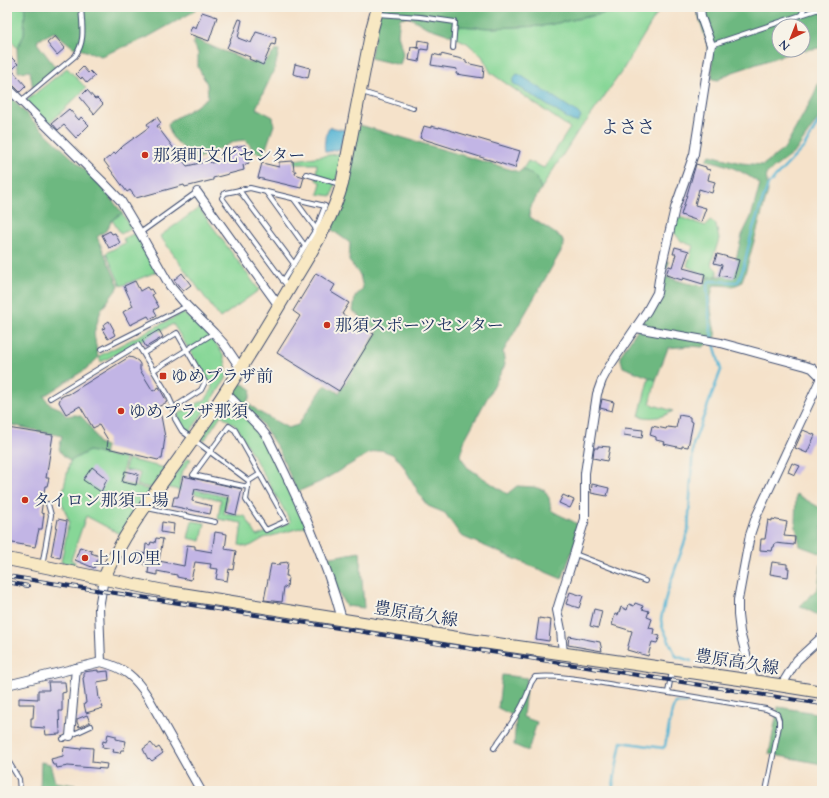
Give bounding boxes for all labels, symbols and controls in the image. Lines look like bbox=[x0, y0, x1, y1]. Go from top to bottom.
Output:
north arrow bbox=[771, 18, 811, 58]
text: N bbox=[776, 36, 793, 54]
district label: よささ bbox=[601, 115, 655, 140]
place label: 那須町文化センター bbox=[153, 144, 305, 167]
marker: 那須町文化センター bbox=[140, 150, 150, 160]
place label: 那須スポーツセンター bbox=[335, 314, 504, 337]
marker: 那須スポーツセンター bbox=[322, 320, 332, 330]
place label: ゆめプラザ前 bbox=[171, 365, 273, 388]
marker: ゆめプラザ前 bbox=[158, 371, 168, 381]
place label: ゆめプラザ那須 bbox=[129, 400, 248, 423]
marker: ゆめプラザ那須 bbox=[116, 406, 126, 416]
place label: タイロン那須工場 bbox=[33, 489, 169, 512]
marker: タイロン那須工場 bbox=[20, 495, 30, 505]
place label: 上川の里 bbox=[93, 547, 161, 570]
marker: 上川の里 bbox=[80, 553, 90, 563]
street label: 豊原高久線 bbox=[372, 596, 460, 632]
street label: 豊原高久線 bbox=[693, 644, 781, 680]

